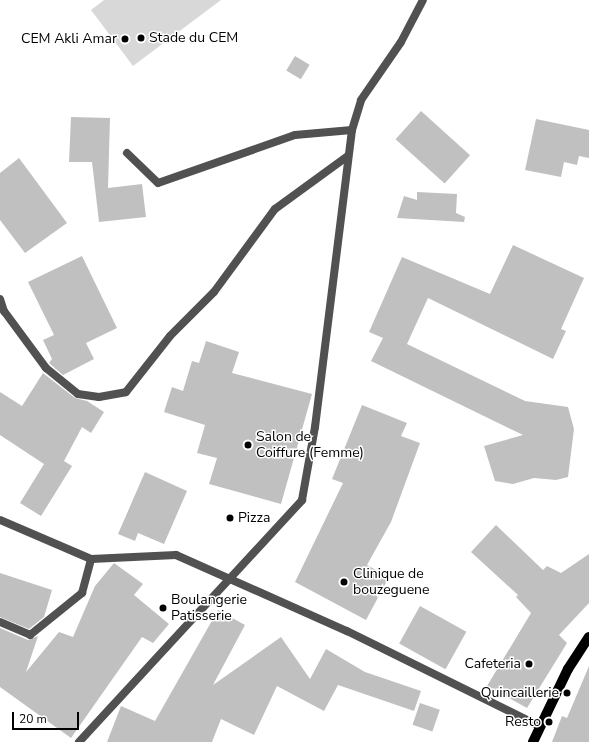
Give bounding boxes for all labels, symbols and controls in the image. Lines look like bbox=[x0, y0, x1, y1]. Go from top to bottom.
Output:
place label: Stade du CEM bbox=[149, 30, 238, 46]
place label: CEM Akli Amar bbox=[21, 31, 117, 47]
marker: Stade du CEM bbox=[136, 33, 146, 43]
marker: CEM Akli Amar bbox=[120, 34, 130, 44]
place label: Salon de Coiffure (Femme) bbox=[256, 429, 364, 462]
marker: Salon de Coiffure (Femme) bbox=[243, 440, 253, 450]
place label: Pizza bbox=[238, 510, 270, 526]
marker: Pizza bbox=[225, 513, 235, 523]
place label: Clinique de bouzeguene bbox=[353, 566, 429, 598]
marker: Clinique de bouzeguene bbox=[338, 576, 350, 588]
place label: Boulangerie Patisserie bbox=[171, 592, 247, 624]
marker: Boulangerie Patisserie bbox=[158, 603, 168, 613]
place label: Cafeteria bbox=[465, 656, 521, 672]
marker: Cafeteria bbox=[524, 659, 534, 669]
place label: Quincaillerie bbox=[481, 685, 559, 701]
marker: Quincaillerie bbox=[562, 688, 572, 698]
scale bar bbox=[14, 704, 81, 730]
text: 20 m bbox=[19, 711, 47, 727]
place label: Resto bbox=[505, 714, 541, 730]
marker: Resto bbox=[544, 717, 554, 727]

